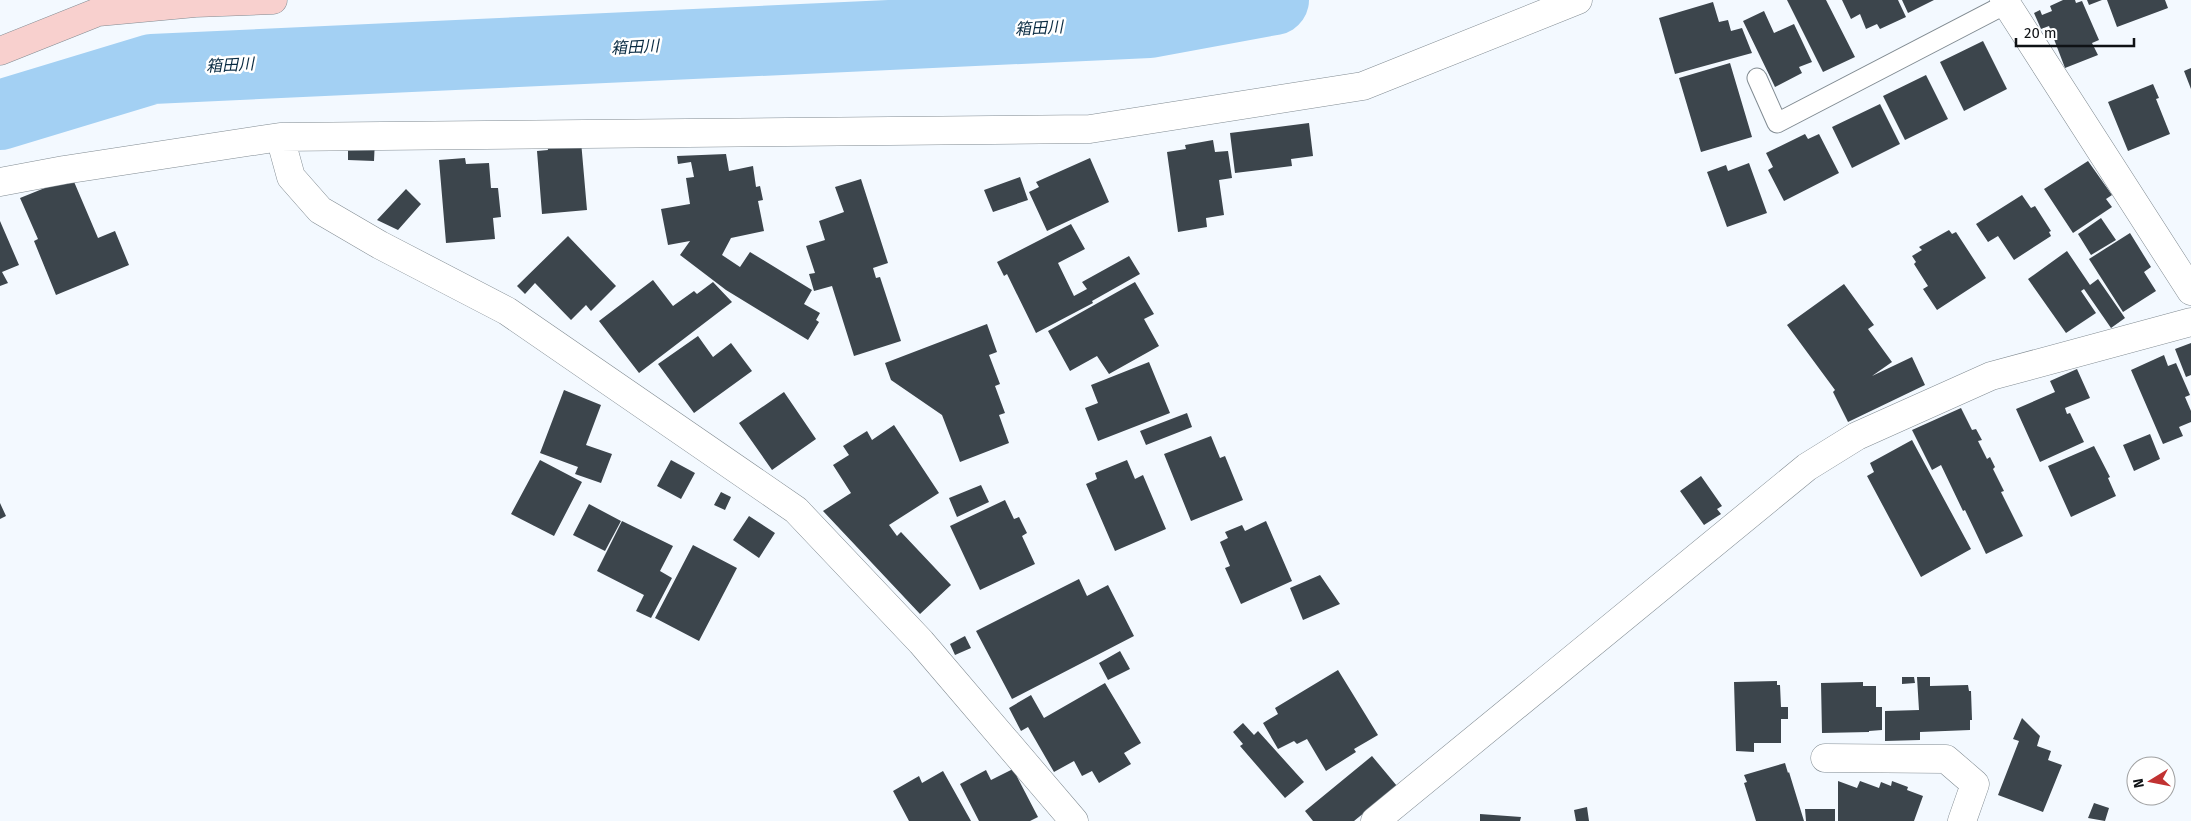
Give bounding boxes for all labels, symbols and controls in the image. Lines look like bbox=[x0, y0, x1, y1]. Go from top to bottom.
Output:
scale bar bbox=[2016, 15, 2134, 47]
water label: 箱田川 bbox=[1015, 17, 1065, 39]
text: 20 m bbox=[2024, 24, 2057, 42]
water label: 箱田川 bbox=[611, 36, 661, 58]
water label: 箱田川 bbox=[206, 54, 256, 76]
north arrow bbox=[2126, 756, 2176, 806]
text: N bbox=[2130, 777, 2148, 789]

